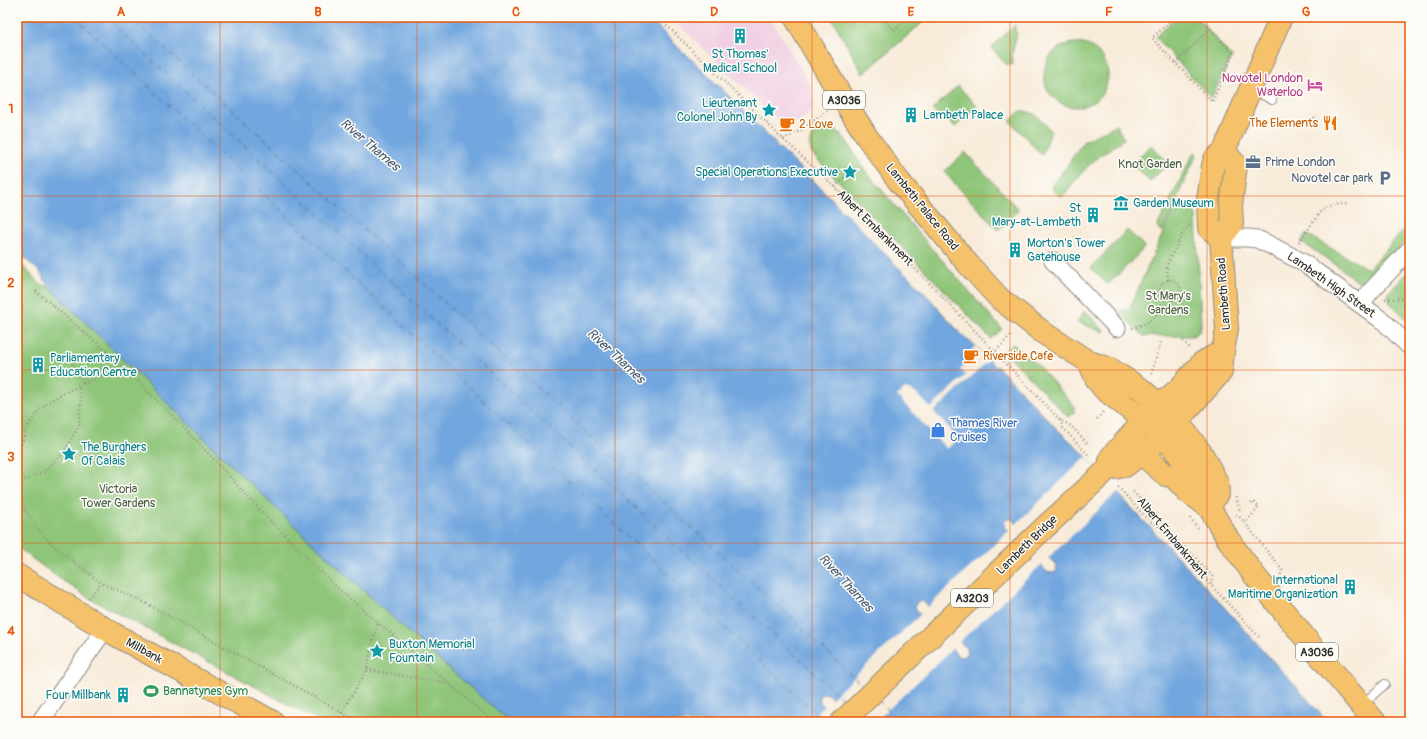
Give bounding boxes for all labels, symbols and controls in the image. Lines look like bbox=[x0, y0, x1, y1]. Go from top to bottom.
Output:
text: A bbox=[117, 4, 126, 20]
text: B bbox=[314, 4, 322, 20]
text: C bbox=[512, 4, 520, 20]
text: D bbox=[710, 4, 718, 20]
text: E bbox=[908, 4, 915, 20]
text: F bbox=[1105, 4, 1113, 20]
text: G bbox=[1302, 4, 1311, 20]
building icon: St Thomas' Medical School bbox=[731, 27, 749, 45]
place label: St Thomas' Medical School bbox=[703, 47, 777, 76]
place label: Novotel London Waterloo bbox=[1222, 71, 1304, 100]
hotel icon: Novotel London Waterloo bbox=[1306, 76, 1324, 94]
road number: A3036 bbox=[823, 91, 865, 109]
place label: Lieutenant Colonel John By bbox=[677, 96, 757, 125]
text: 1 bbox=[8, 101, 14, 117]
place icon: Lieutenant Colonel John By bbox=[760, 101, 778, 119]
building icon: Lambeth Palace bbox=[902, 106, 920, 124]
place label: Lambeth Palace bbox=[923, 108, 1003, 123]
restaurant icon: The Elements bbox=[1321, 114, 1339, 132]
water label: River Thames bbox=[337, 115, 405, 176]
cafe icon: 2 Love bbox=[778, 115, 796, 133]
place label: The Elements bbox=[1249, 116, 1319, 131]
place label: 2 Love bbox=[799, 117, 833, 132]
office icon: Prime London bbox=[1244, 153, 1262, 171]
place label: Prime London bbox=[1265, 155, 1336, 170]
park label: Knot Garden bbox=[1118, 157, 1182, 172]
street label: Lambeth Palace Road bbox=[882, 161, 962, 254]
place icon: Special Operations Executive bbox=[841, 163, 859, 181]
place label: Special Operations Executive bbox=[695, 165, 838, 180]
parking icon: Novotel car park bbox=[1376, 169, 1394, 187]
place label: Novotel car park bbox=[1291, 171, 1373, 186]
street label: Albert Embankment bbox=[834, 187, 916, 269]
museum icon: Garden Museum bbox=[1112, 194, 1130, 212]
place label: Garden Museum bbox=[1133, 196, 1214, 211]
place label: St Mary-at-Lambeth bbox=[992, 201, 1081, 230]
building icon: St Mary-at-Lambeth bbox=[1084, 206, 1102, 224]
place label: Morton's Tower Gatehouse bbox=[1027, 236, 1106, 265]
building icon: Morton's Tower Gatehouse bbox=[1006, 241, 1024, 259]
street label: Lambeth High Street bbox=[1284, 249, 1378, 321]
street label: Lambeth Road bbox=[1214, 257, 1234, 331]
text: 2 bbox=[7, 275, 15, 291]
park label: St Mary's Gardens bbox=[1145, 289, 1191, 318]
water label: River Thames bbox=[584, 325, 650, 388]
cafe icon: Riverside Cafe bbox=[962, 347, 980, 365]
place label: Riverside Cafe bbox=[983, 349, 1053, 364]
place label: Parliamentary Education Centre bbox=[50, 351, 137, 380]
building icon: Parliamentary Education Centre bbox=[29, 356, 47, 374]
place label: Thames River Cruises bbox=[950, 416, 1018, 445]
shop icon: Thames River Cruises bbox=[929, 421, 947, 439]
place label: The Burghers Of Calais bbox=[81, 440, 147, 469]
place icon: The Burghers Of Calais bbox=[60, 445, 78, 463]
text: 3 bbox=[7, 449, 15, 465]
park label: Victoria Tower Gardens bbox=[81, 482, 156, 511]
street label: Albert Embankment bbox=[1134, 494, 1211, 582]
street label: Lambeth Bridge bbox=[993, 512, 1061, 578]
water label: River Thames bbox=[815, 551, 878, 617]
place label: International Maritime Organization bbox=[1228, 573, 1338, 602]
building icon: International Maritime Organization bbox=[1341, 578, 1359, 596]
road number: A3203 bbox=[951, 589, 993, 607]
text: 4 bbox=[7, 623, 15, 639]
street label: Millbank bbox=[123, 635, 165, 667]
place label: Buxton Memorial Fountain bbox=[389, 637, 475, 666]
place icon: Buxton Memorial Fountain bbox=[368, 642, 386, 660]
road number: A3036 bbox=[1296, 643, 1338, 661]
sports icon: Bannatynes Gym bbox=[142, 682, 160, 700]
place label: Bannatynes Gym bbox=[163, 684, 249, 699]
building icon: Four Millbank bbox=[114, 686, 132, 704]
place label: Four Millbank bbox=[46, 688, 111, 703]

